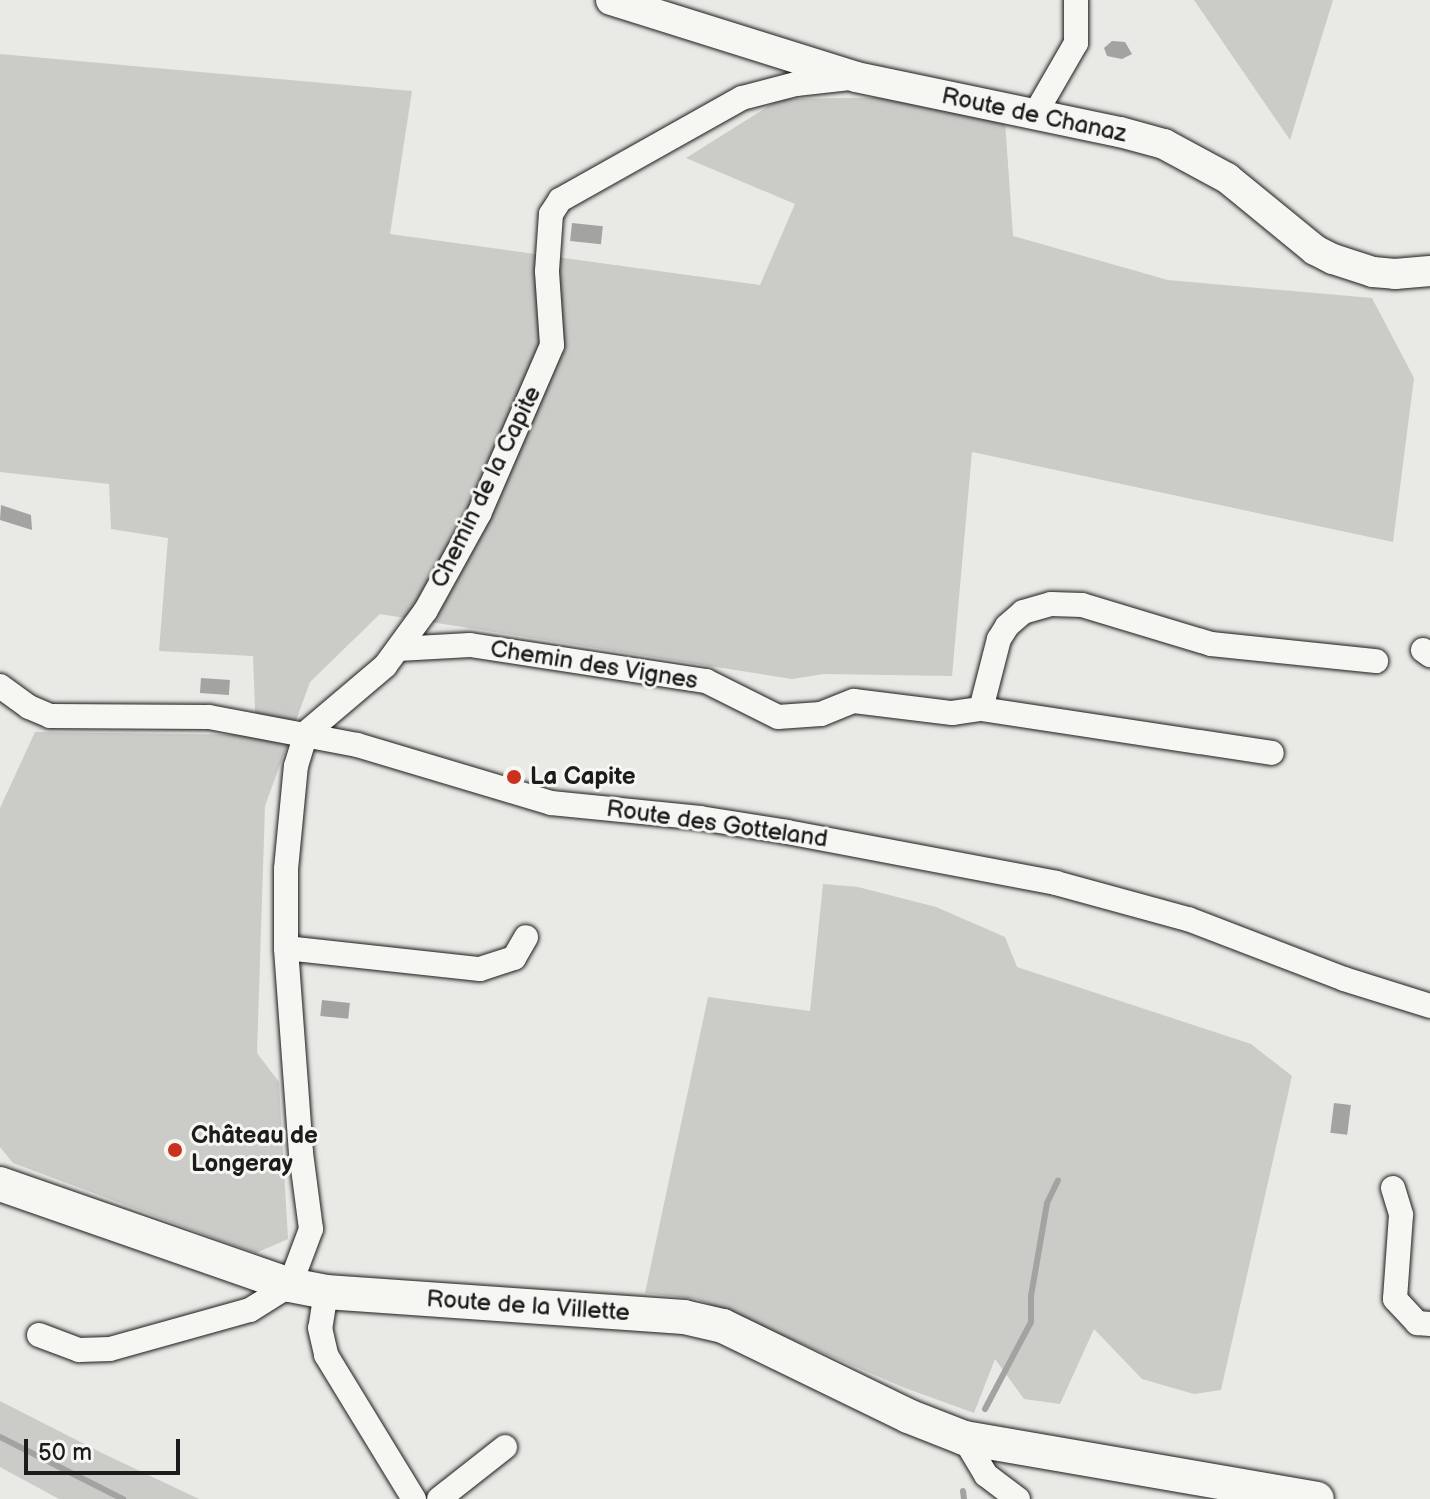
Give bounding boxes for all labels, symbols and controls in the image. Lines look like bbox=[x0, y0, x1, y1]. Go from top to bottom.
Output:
street label: Route de Chanaz bbox=[939, 81, 1129, 149]
street label: Chemin de la Capite bbox=[425, 381, 547, 593]
street label: Chemin des Vignes bbox=[488, 634, 700, 696]
place label: La Capite bbox=[530, 763, 636, 791]
marker: La Capite bbox=[505, 768, 523, 786]
street label: Route des Gotteland bbox=[604, 794, 830, 854]
place label: Château de Longeray bbox=[191, 1122, 318, 1178]
marker: Château de Longeray bbox=[166, 1141, 184, 1159]
street label: Route de la Villette bbox=[425, 1285, 631, 1327]
scale bar bbox=[28, 1423, 184, 1473]
text: 50 m bbox=[38, 1438, 92, 1467]

